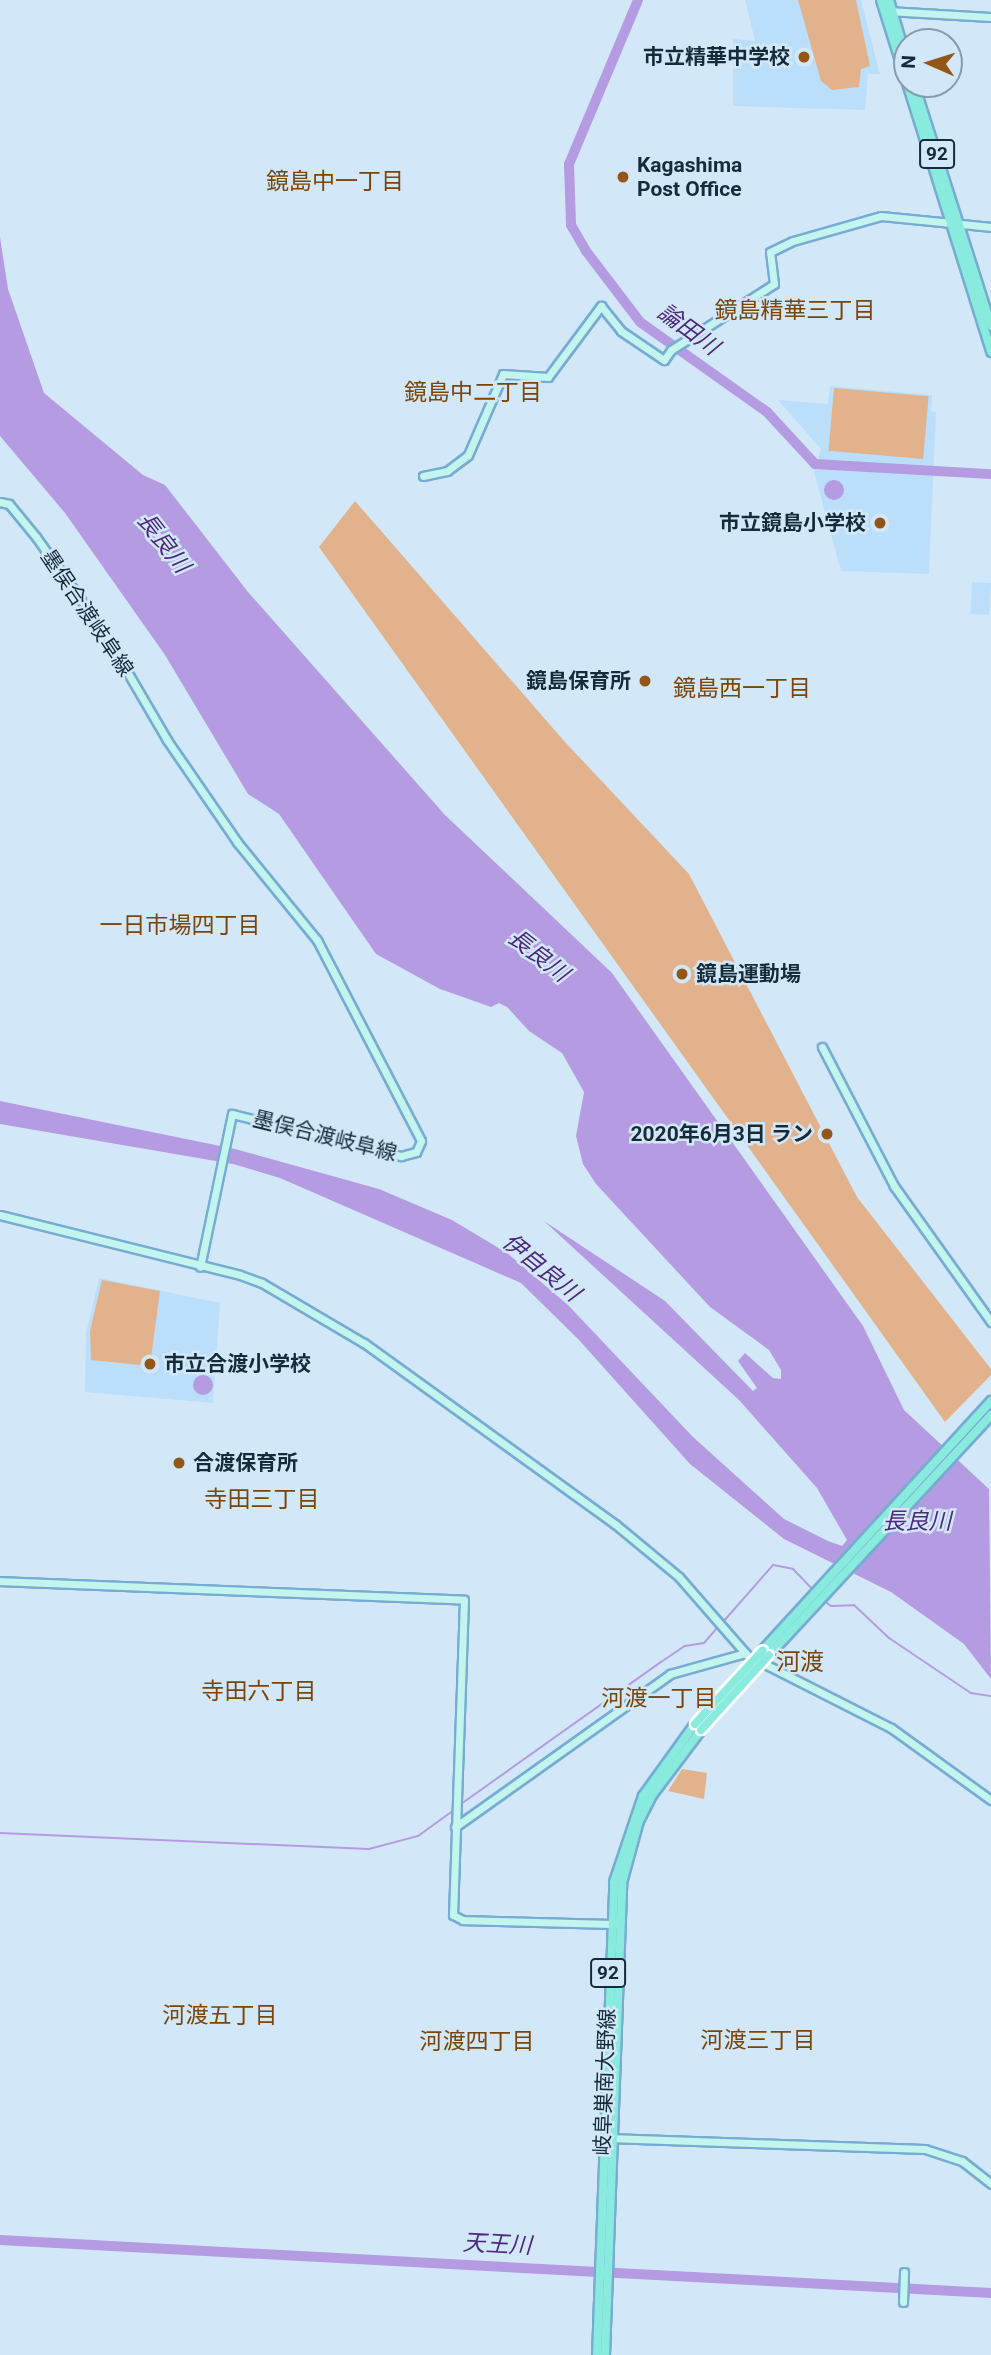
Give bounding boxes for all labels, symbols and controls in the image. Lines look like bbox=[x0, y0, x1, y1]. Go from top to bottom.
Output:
north arrow bbox=[893, 28, 963, 98]
place label: 市立精華中学校 bbox=[643, 44, 790, 70]
marker: 市立精華中学校 bbox=[796, 49, 812, 65]
text: N bbox=[897, 55, 920, 69]
road number: 92 bbox=[918, 138, 956, 170]
place label: Kagashima Post Office bbox=[637, 152, 742, 202]
district label: 鏡島中一丁目 bbox=[266, 168, 404, 196]
marker: Kagashima Post Office bbox=[615, 169, 631, 185]
district label: 鏡島精華三丁目 bbox=[715, 297, 875, 325]
water label: 論田川 bbox=[652, 299, 724, 361]
district label: 鏡島中二丁目 bbox=[404, 379, 542, 407]
water label: 長良川 bbox=[131, 507, 195, 579]
place label: 市立鏡島小学校 bbox=[719, 510, 866, 536]
marker: 市立鏡島小学校 bbox=[872, 515, 888, 531]
street label: 墨俣合渡岐阜線 bbox=[35, 545, 139, 681]
place label: 鏡島保育所 bbox=[526, 668, 631, 694]
marker: 鏡島保育所 bbox=[637, 673, 653, 689]
district label: 鏡島西一丁目 bbox=[673, 675, 811, 703]
district label: 一日市場四丁目 bbox=[100, 912, 260, 940]
water label: 長良川 bbox=[502, 924, 574, 988]
place label: 鏡島運動場 bbox=[696, 961, 801, 987]
marker: 鏡島運動場 bbox=[674, 966, 690, 982]
street label: 墨俣合渡岐阜線 bbox=[251, 1106, 399, 1166]
place label: 2020年6月3日 ラン bbox=[630, 1121, 813, 1147]
marker: 2020年6月3日 ラン bbox=[819, 1126, 835, 1142]
water label: 伊自良川 bbox=[497, 1228, 585, 1308]
place label: 市立合渡小学校 bbox=[164, 1351, 311, 1377]
marker: 市立合渡小学校 bbox=[142, 1356, 158, 1372]
place label: 合渡保育所 bbox=[193, 1450, 298, 1476]
marker: 合渡保育所 bbox=[171, 1455, 187, 1471]
district label: 寺田三丁目 bbox=[205, 1486, 319, 1514]
water label: 長良川 bbox=[883, 1508, 951, 1536]
district label: 河渡 bbox=[776, 1649, 824, 1677]
district label: 寺田六丁目 bbox=[202, 1678, 316, 1706]
district label: 河渡一丁目 bbox=[602, 1685, 716, 1713]
road number: 92 bbox=[589, 1957, 627, 1988]
district label: 河渡五丁目 bbox=[163, 2002, 277, 2030]
street label: 岐阜巣南大野線 bbox=[590, 2008, 620, 2156]
district label: 河渡三丁目 bbox=[701, 2027, 815, 2055]
district label: 河渡四丁目 bbox=[420, 2028, 534, 2056]
water label: 天王川 bbox=[462, 2229, 532, 2261]

